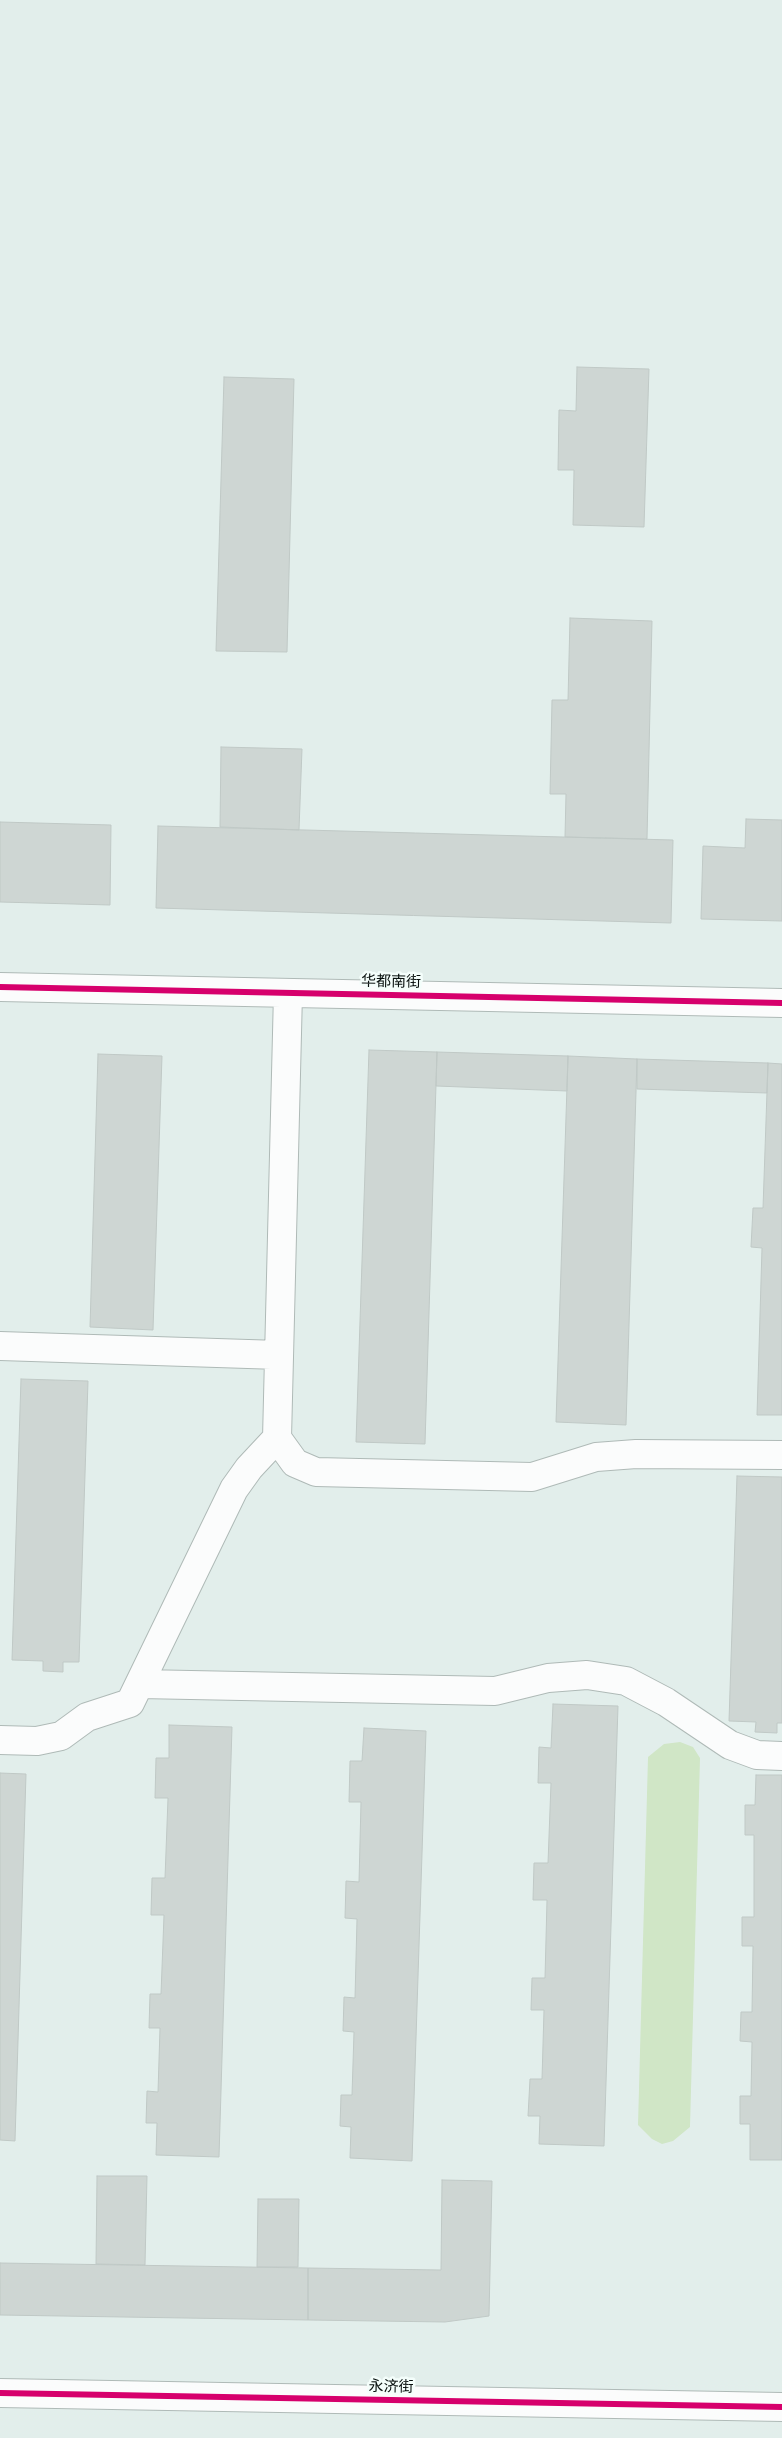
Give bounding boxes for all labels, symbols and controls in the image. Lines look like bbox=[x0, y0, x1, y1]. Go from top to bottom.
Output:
street label: 华都南街 bbox=[361, 972, 421, 992]
street label: 永济街 bbox=[368, 2378, 414, 2396]

